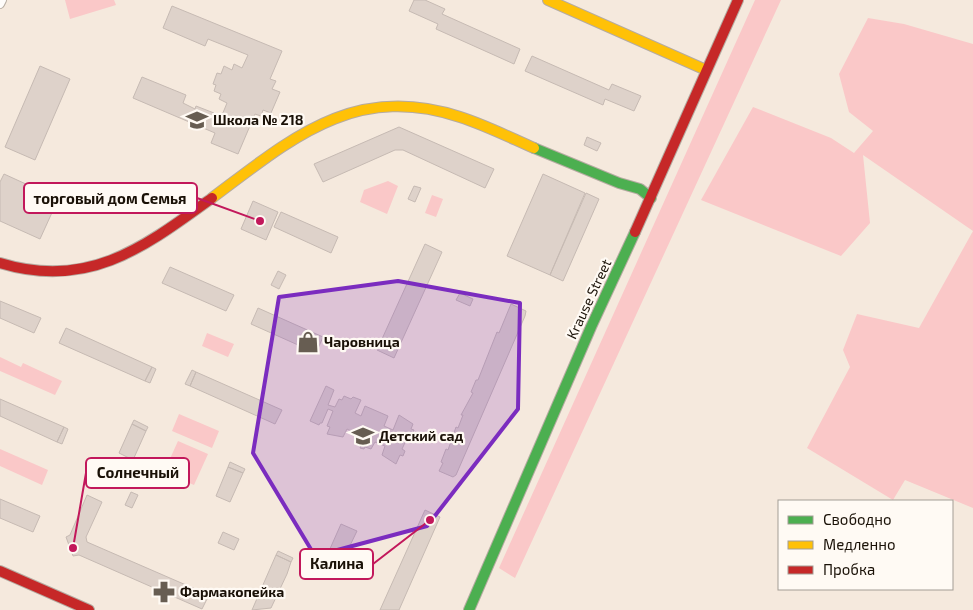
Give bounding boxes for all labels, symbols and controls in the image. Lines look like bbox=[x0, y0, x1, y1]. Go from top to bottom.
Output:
school or university icon: Школа № 218 bbox=[184, 107, 210, 133]
place label: Школа № 218 bbox=[213, 111, 303, 128]
callout: торговый дом Семья bbox=[24, 183, 197, 213]
text: торговый дом Семья bbox=[34, 189, 187, 207]
street label: Krause Street bbox=[563, 256, 614, 341]
shop icon: Чаровница bbox=[295, 329, 321, 355]
place label: Чаровница bbox=[324, 333, 400, 350]
school or university icon: Детский сад bbox=[350, 423, 376, 449]
place label: Детский сад bbox=[379, 427, 464, 444]
callout: Солнечный bbox=[86, 458, 189, 488]
text: Солнечный bbox=[97, 463, 179, 481]
legend bbox=[778, 500, 953, 590]
text: Свободно bbox=[823, 510, 892, 528]
text: Медленно bbox=[823, 535, 896, 553]
callout: Калина bbox=[300, 549, 373, 579]
text: Калина bbox=[310, 554, 364, 572]
text: Пробка bbox=[823, 560, 875, 578]
pharmacy icon: Фармакопейка bbox=[151, 579, 177, 605]
place label: Фармакопейка bbox=[180, 583, 284, 600]

